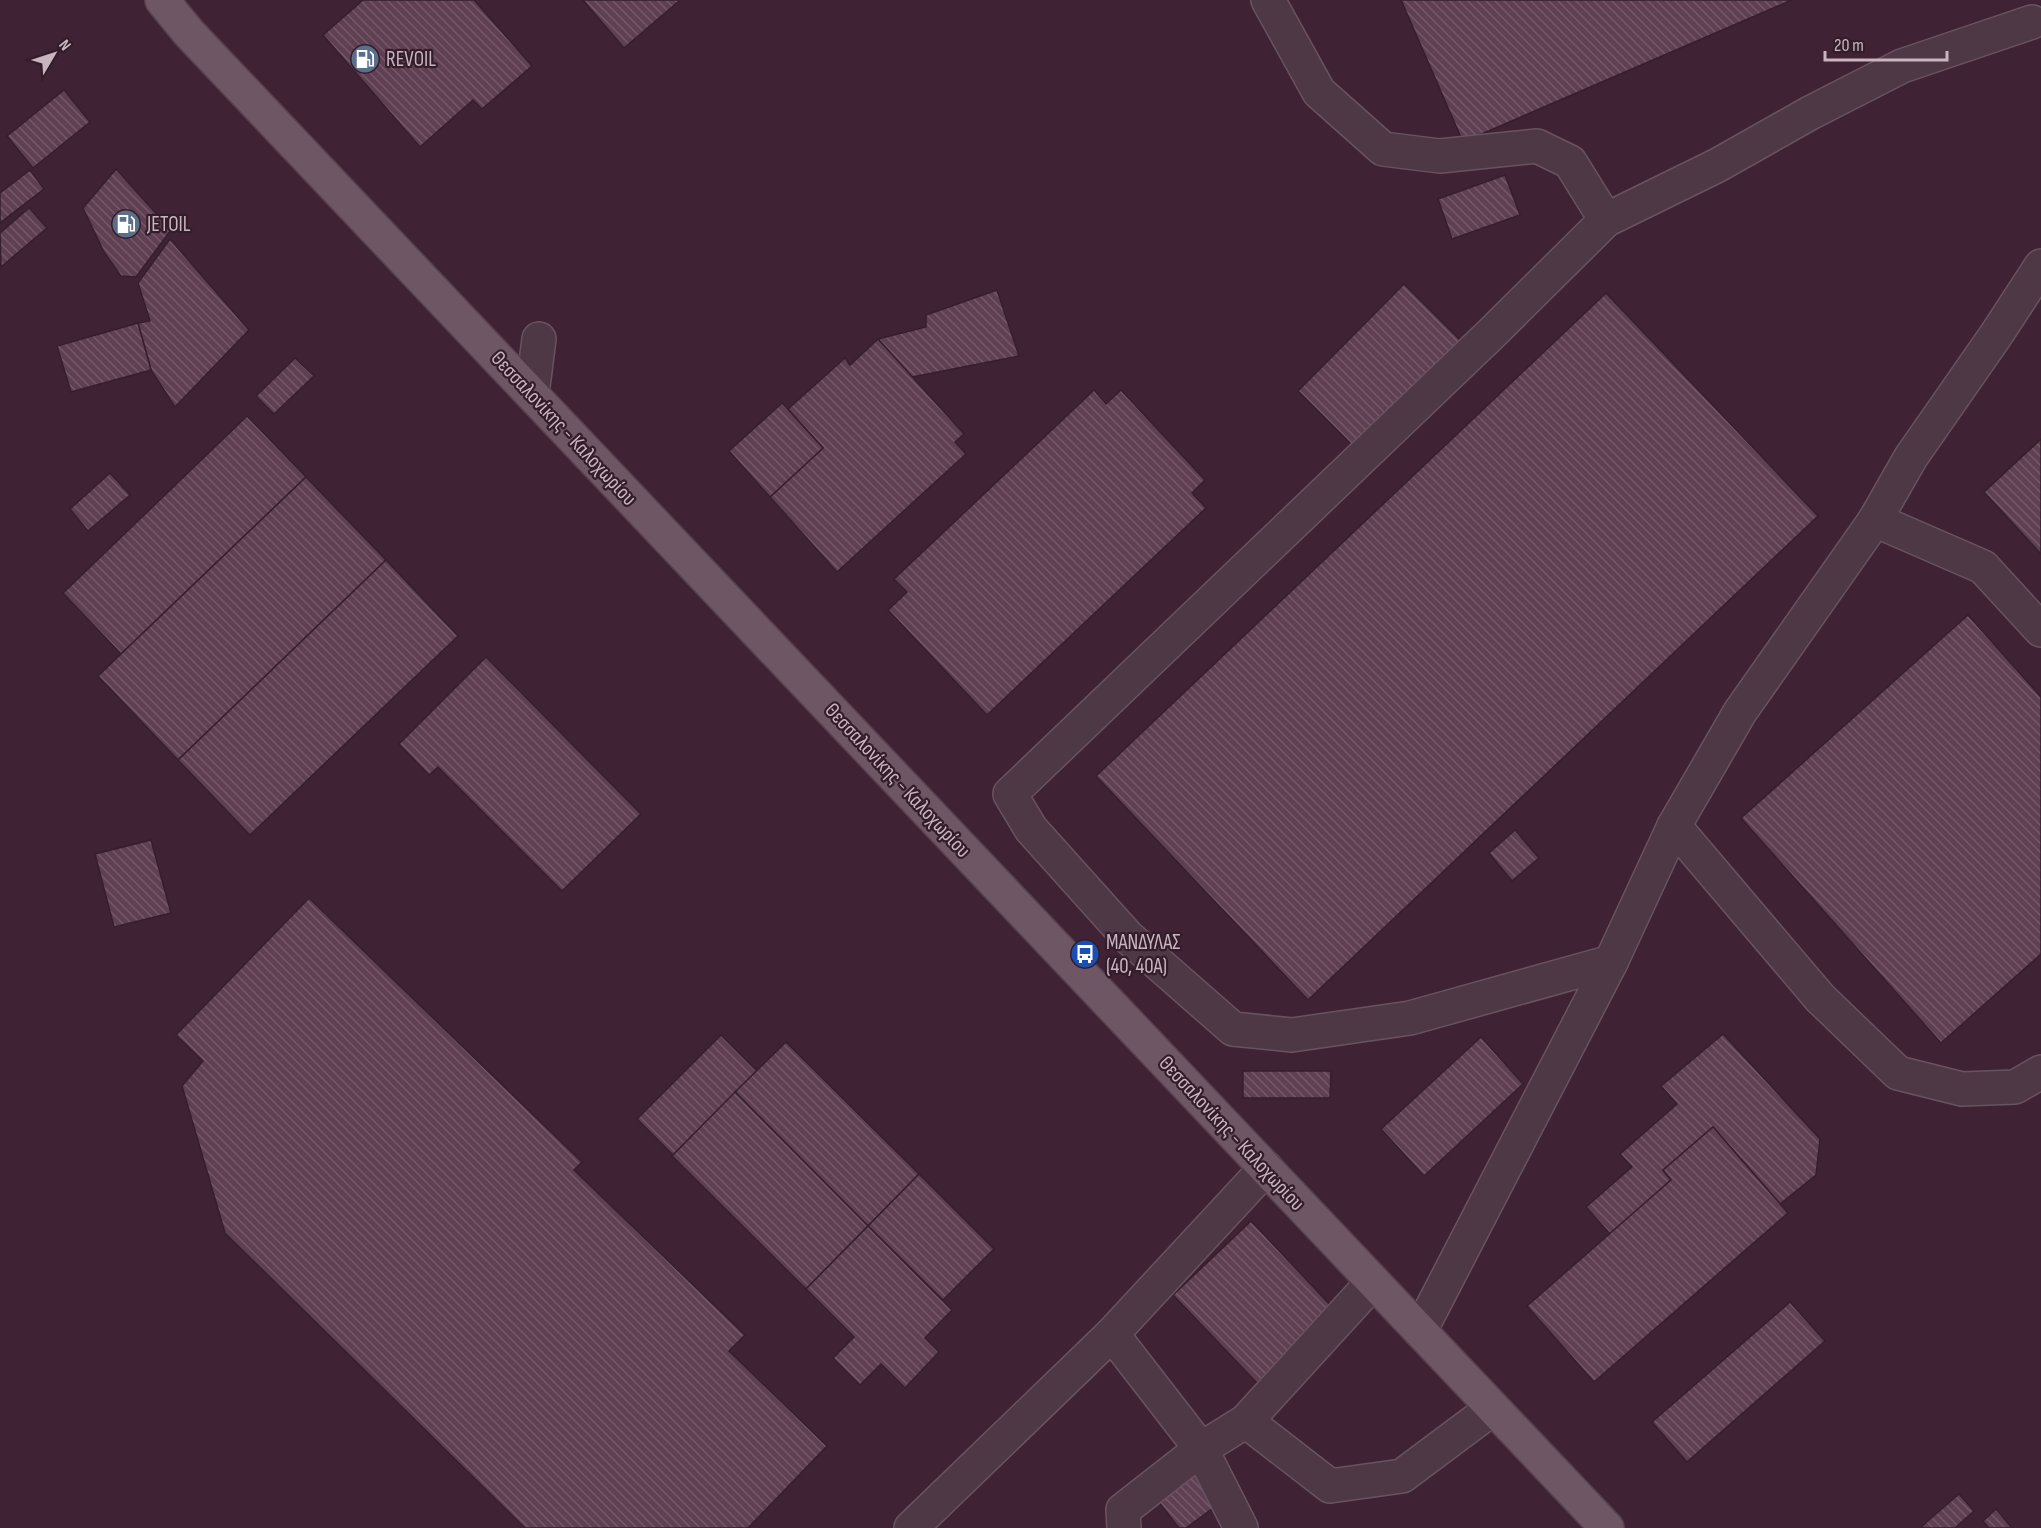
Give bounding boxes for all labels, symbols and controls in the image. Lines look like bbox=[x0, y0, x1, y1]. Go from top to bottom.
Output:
north arrow bbox=[24, 24, 84, 84]
scale bar bbox=[1825, 24, 1946, 62]
text: 20 m bbox=[1834, 35, 1864, 56]
text: N bbox=[54, 36, 75, 55]
fuel station icon: REVOIL bbox=[349, 43, 381, 75]
place label: REVOIL bbox=[386, 47, 436, 72]
fuel station icon: JETOIL bbox=[110, 208, 142, 240]
place label: JETOIL bbox=[146, 212, 191, 237]
street label: Θεσσαλονίκης - Καλοχωρίου bbox=[486, 346, 642, 511]
street label: Θεσσαλονίκης - Καλοχωρίου bbox=[820, 698, 976, 863]
place label: ΜΑΝΔΥΛΑΣ (40, 40Α) bbox=[1106, 930, 1181, 979]
bus stop icon: ΜΑΝΔΥΛΑΣ (40, 40Α) bbox=[1069, 938, 1101, 970]
street label: Θεσσαλονίκης - Καλοχωρίου bbox=[1154, 1051, 1310, 1216]

